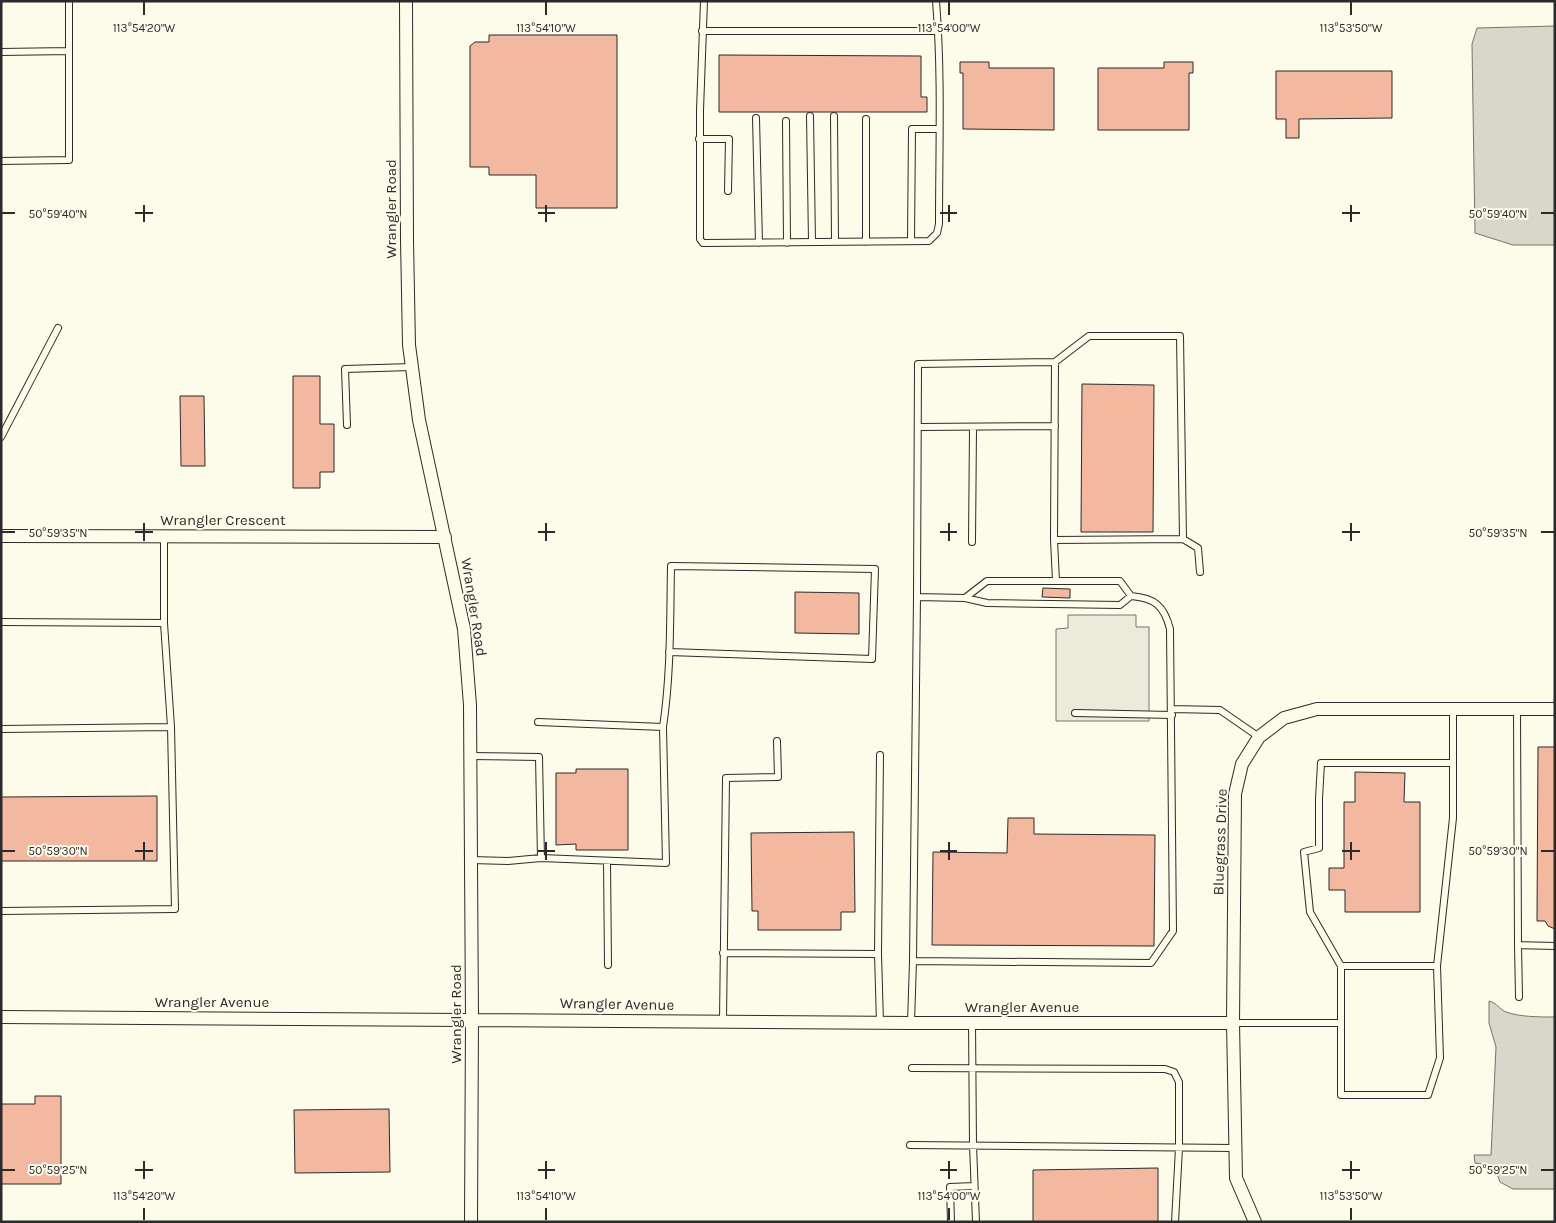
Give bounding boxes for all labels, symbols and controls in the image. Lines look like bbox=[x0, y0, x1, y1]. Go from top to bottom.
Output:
text: 113°54'20"W bbox=[113, 21, 176, 35]
text: 113°54'10"W bbox=[516, 21, 576, 35]
text: 113°54'00"W bbox=[918, 21, 981, 35]
text: 113°53'50"W bbox=[1320, 21, 1383, 35]
street label: Wrangler Road bbox=[382, 159, 400, 259]
text: 50°59'40"N bbox=[28, 207, 88, 221]
text: 50°59'40"N bbox=[1468, 207, 1528, 221]
street label: Wrangler Crescent bbox=[160, 511, 286, 529]
text: 50°59'35"N bbox=[28, 526, 88, 540]
text: 50°59'35"N bbox=[1468, 526, 1528, 540]
street label: Wrangler Road bbox=[457, 556, 491, 658]
street label: Bluegrass Drive bbox=[1209, 788, 1231, 896]
text: 50°59'30"N bbox=[28, 844, 88, 858]
text: 50°59'30"N bbox=[1468, 844, 1528, 858]
street label: Wrangler Road bbox=[447, 964, 465, 1064]
street label: Wrangler Avenue bbox=[155, 993, 269, 1011]
street label: Wrangler Avenue bbox=[560, 994, 674, 1014]
street label: Wrangler Avenue bbox=[965, 998, 1079, 1016]
text: 50°59'25"N bbox=[29, 1163, 87, 1177]
text: 50°59'25"N bbox=[1469, 1163, 1527, 1177]
text: 113°54'20"W bbox=[113, 1189, 176, 1203]
text: 113°54'10"W bbox=[516, 1189, 576, 1203]
text: 113°54'00"W bbox=[918, 1189, 981, 1203]
text: 113°53'50"W bbox=[1320, 1189, 1383, 1203]

